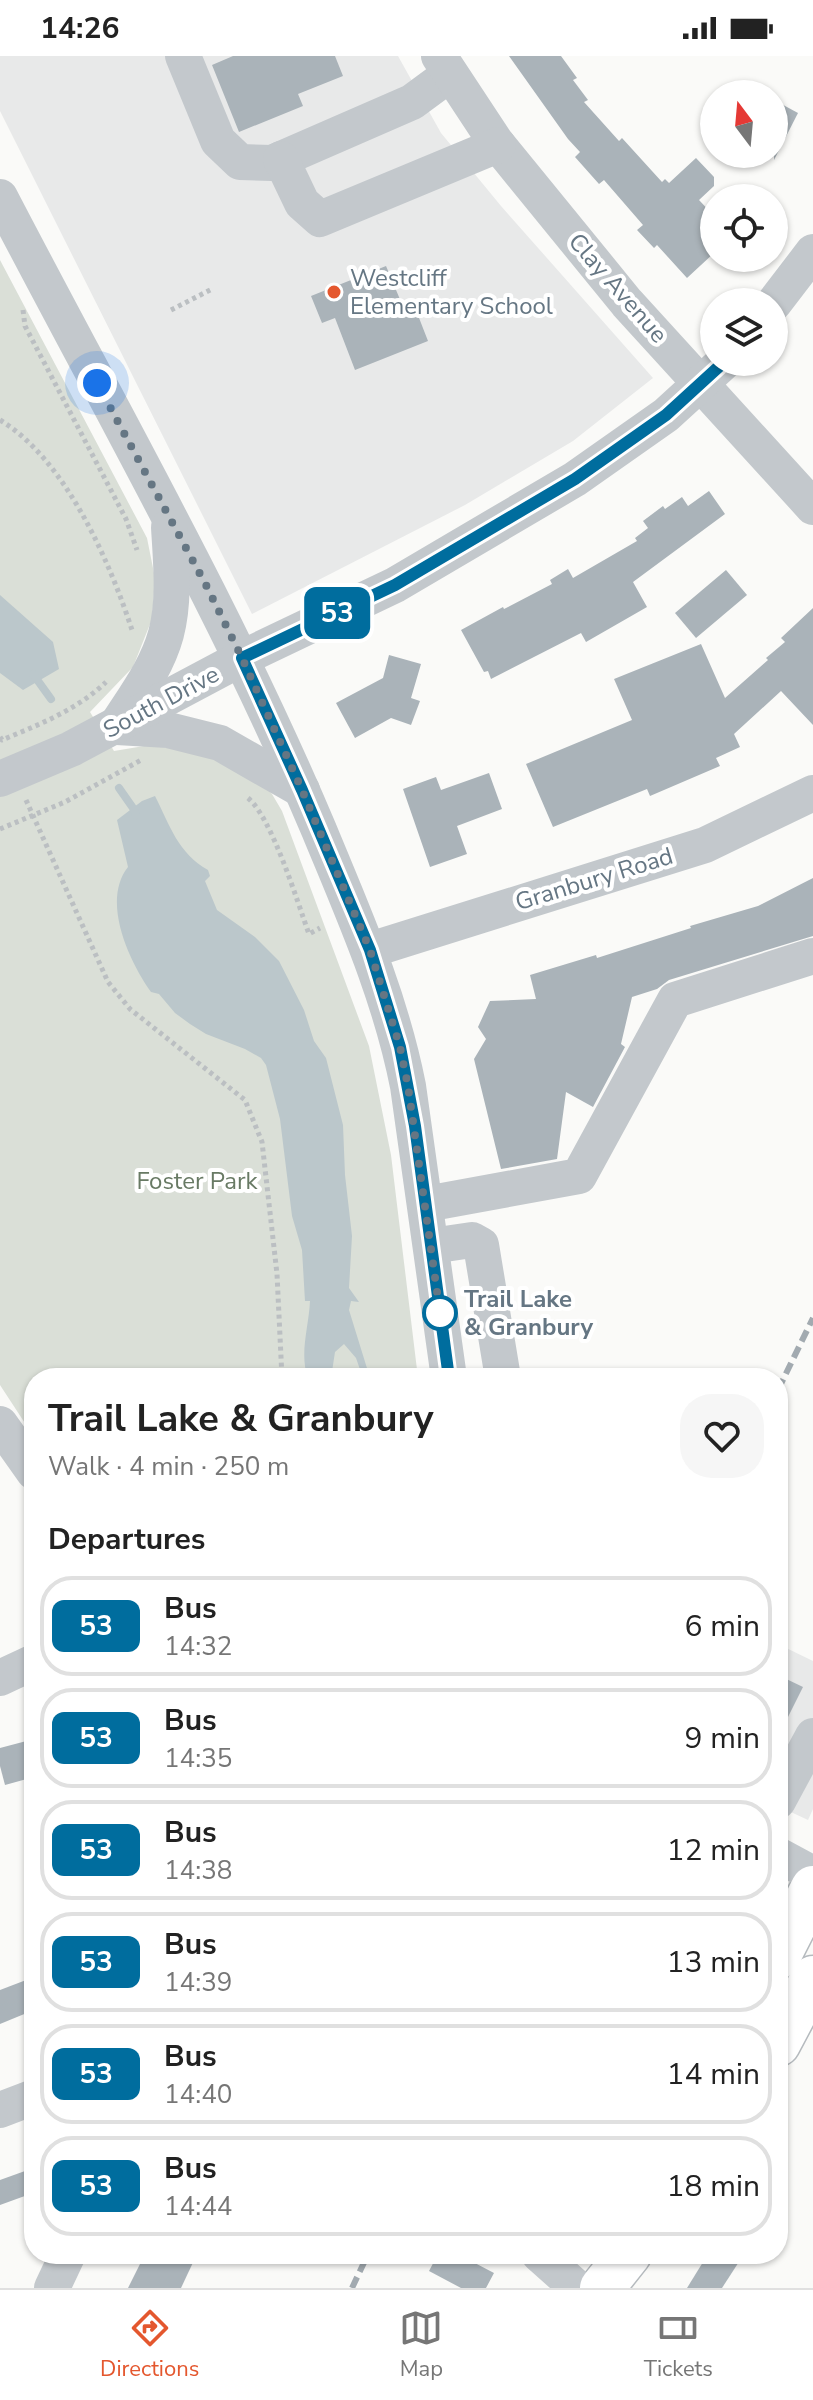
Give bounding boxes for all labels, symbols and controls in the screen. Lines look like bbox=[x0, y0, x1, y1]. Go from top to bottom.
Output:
text: 14:26 bbox=[40, 8, 119, 49]
north arrow bbox=[700, 80, 788, 168]
map controls bbox=[700, 80, 788, 376]
button: locate bbox=[700, 184, 788, 272]
street label: Clay Avenue bbox=[561, 226, 675, 350]
place label: Westcliff Elementary School bbox=[350, 262, 553, 322]
marker: Westcliff Elementary School bbox=[325, 283, 343, 301]
button: layers bbox=[700, 288, 788, 376]
your location bbox=[77, 363, 117, 403]
line badge: 53 bbox=[301, 587, 373, 639]
text: 53 bbox=[320, 594, 354, 632]
street label: South Drive bbox=[98, 658, 224, 746]
street label: Granbury Road bbox=[511, 840, 677, 918]
park label: Foster Park bbox=[136, 1165, 259, 1197]
place label: Trail Lake & Granbury bbox=[464, 1283, 593, 1343]
marker: Trail Lake & Granbury bbox=[423, 1296, 457, 1330]
text: Trail Lake & Granbury bbox=[48, 1393, 434, 1444]
button: heart bbox=[680, 1394, 764, 1478]
text: Walk · 4 min · 250 m bbox=[48, 1449, 289, 1484]
text: Departures bbox=[48, 1519, 205, 1560]
text: Bus bbox=[164, 1588, 217, 1629]
text: 6 min bbox=[685, 1606, 760, 1647]
text: 53 bbox=[79, 1607, 113, 1645]
text: 14:32 bbox=[164, 1629, 232, 1664]
text: Bus bbox=[164, 1700, 217, 1741]
text: 9 min bbox=[685, 1718, 760, 1759]
text: 53 bbox=[79, 1719, 113, 1757]
text: 14:35 bbox=[164, 1741, 232, 1776]
text: Bus bbox=[164, 1812, 217, 1853]
text: 12 min bbox=[667, 1830, 760, 1871]
text: 53 bbox=[79, 1831, 113, 1869]
text: 14:38 bbox=[164, 1853, 232, 1888]
text: Bus bbox=[164, 1924, 217, 1965]
text: 13 min bbox=[667, 1942, 760, 1983]
text: 53 bbox=[79, 1943, 113, 1981]
text: 14:39 bbox=[164, 1965, 232, 2000]
text: Bus bbox=[164, 2036, 217, 2077]
text: 14 min bbox=[667, 2054, 760, 2095]
text: 53 bbox=[79, 2055, 113, 2093]
text: 14:40 bbox=[164, 2077, 232, 2112]
text: Bus bbox=[164, 2148, 217, 2189]
text: 18 min bbox=[667, 2166, 760, 2207]
text: 53 bbox=[79, 2167, 113, 2205]
text: 14:44 bbox=[164, 2189, 232, 2224]
tab: Directions bbox=[100, 2306, 199, 2384]
tab: Map bbox=[399, 2306, 443, 2384]
tab: Tickets bbox=[644, 2306, 713, 2384]

